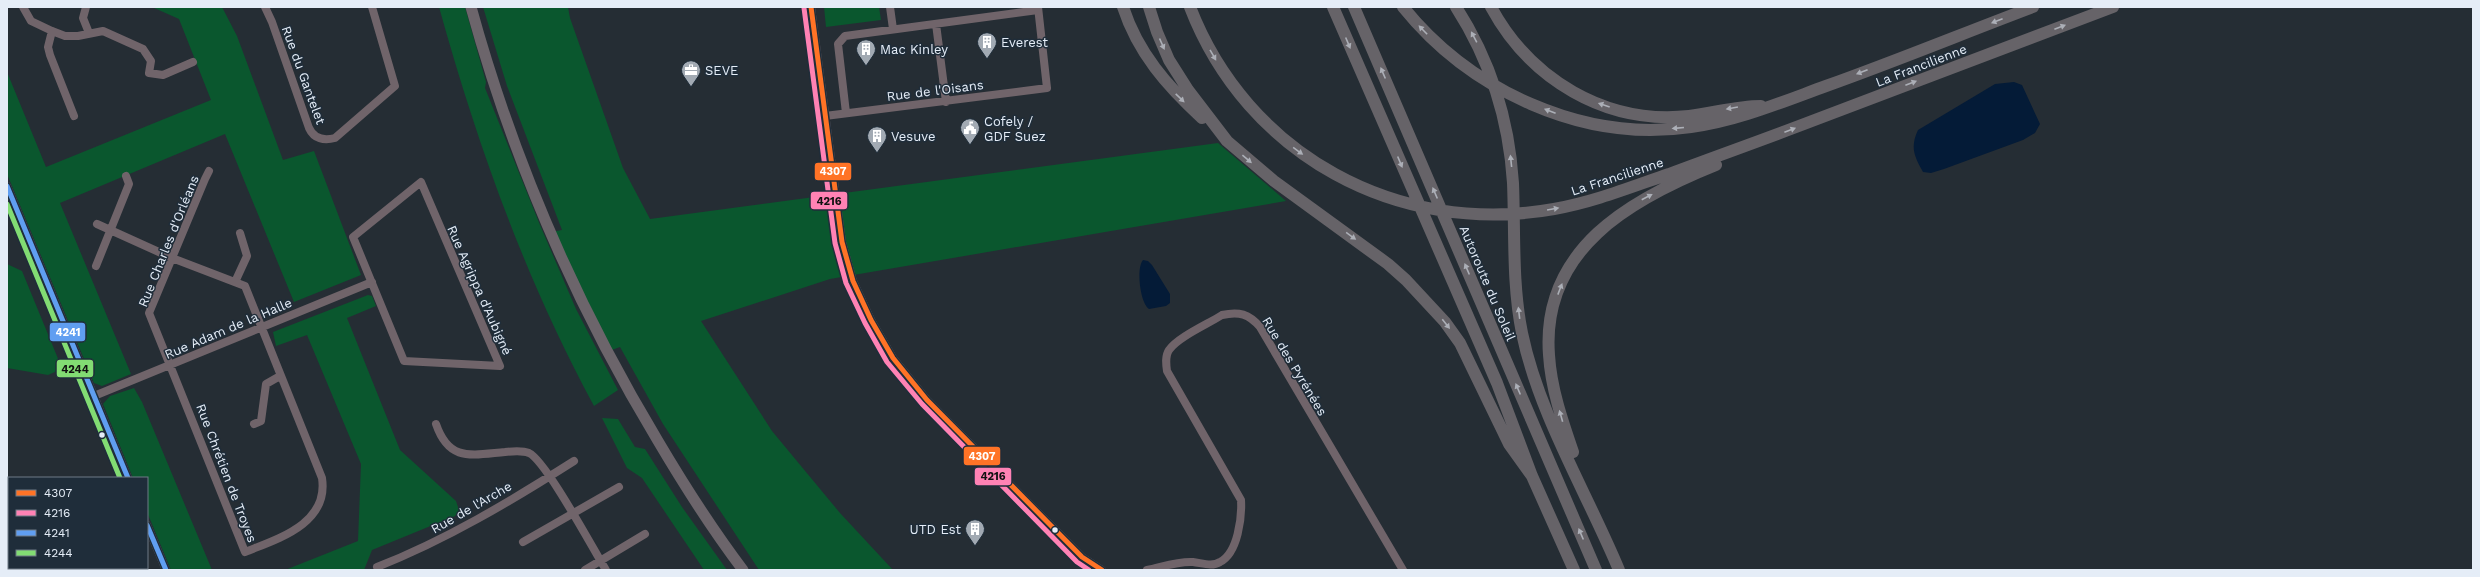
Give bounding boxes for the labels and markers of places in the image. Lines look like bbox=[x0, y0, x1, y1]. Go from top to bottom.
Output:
building icon: Everest bbox=[976, 31, 998, 59]
place label: Everest bbox=[1001, 35, 1049, 50]
building icon: Mac Kinley bbox=[855, 38, 877, 66]
place label: Mac Kinley bbox=[880, 42, 948, 57]
office icon: SEVE bbox=[680, 59, 702, 87]
place label: SEVE bbox=[705, 63, 738, 78]
place label: Cofely / GDF Suez bbox=[984, 114, 1046, 144]
public building icon: Cofely / GDF Suez bbox=[959, 117, 981, 145]
building icon: Vesuve bbox=[866, 125, 888, 153]
place label: Vesuve bbox=[891, 129, 935, 144]
unlabelled marker bbox=[97, 430, 107, 440]
building icon: UTD Est bbox=[964, 518, 986, 546]
place label: UTD Est bbox=[910, 522, 962, 537]
unlabelled marker bbox=[1050, 525, 1060, 535]

